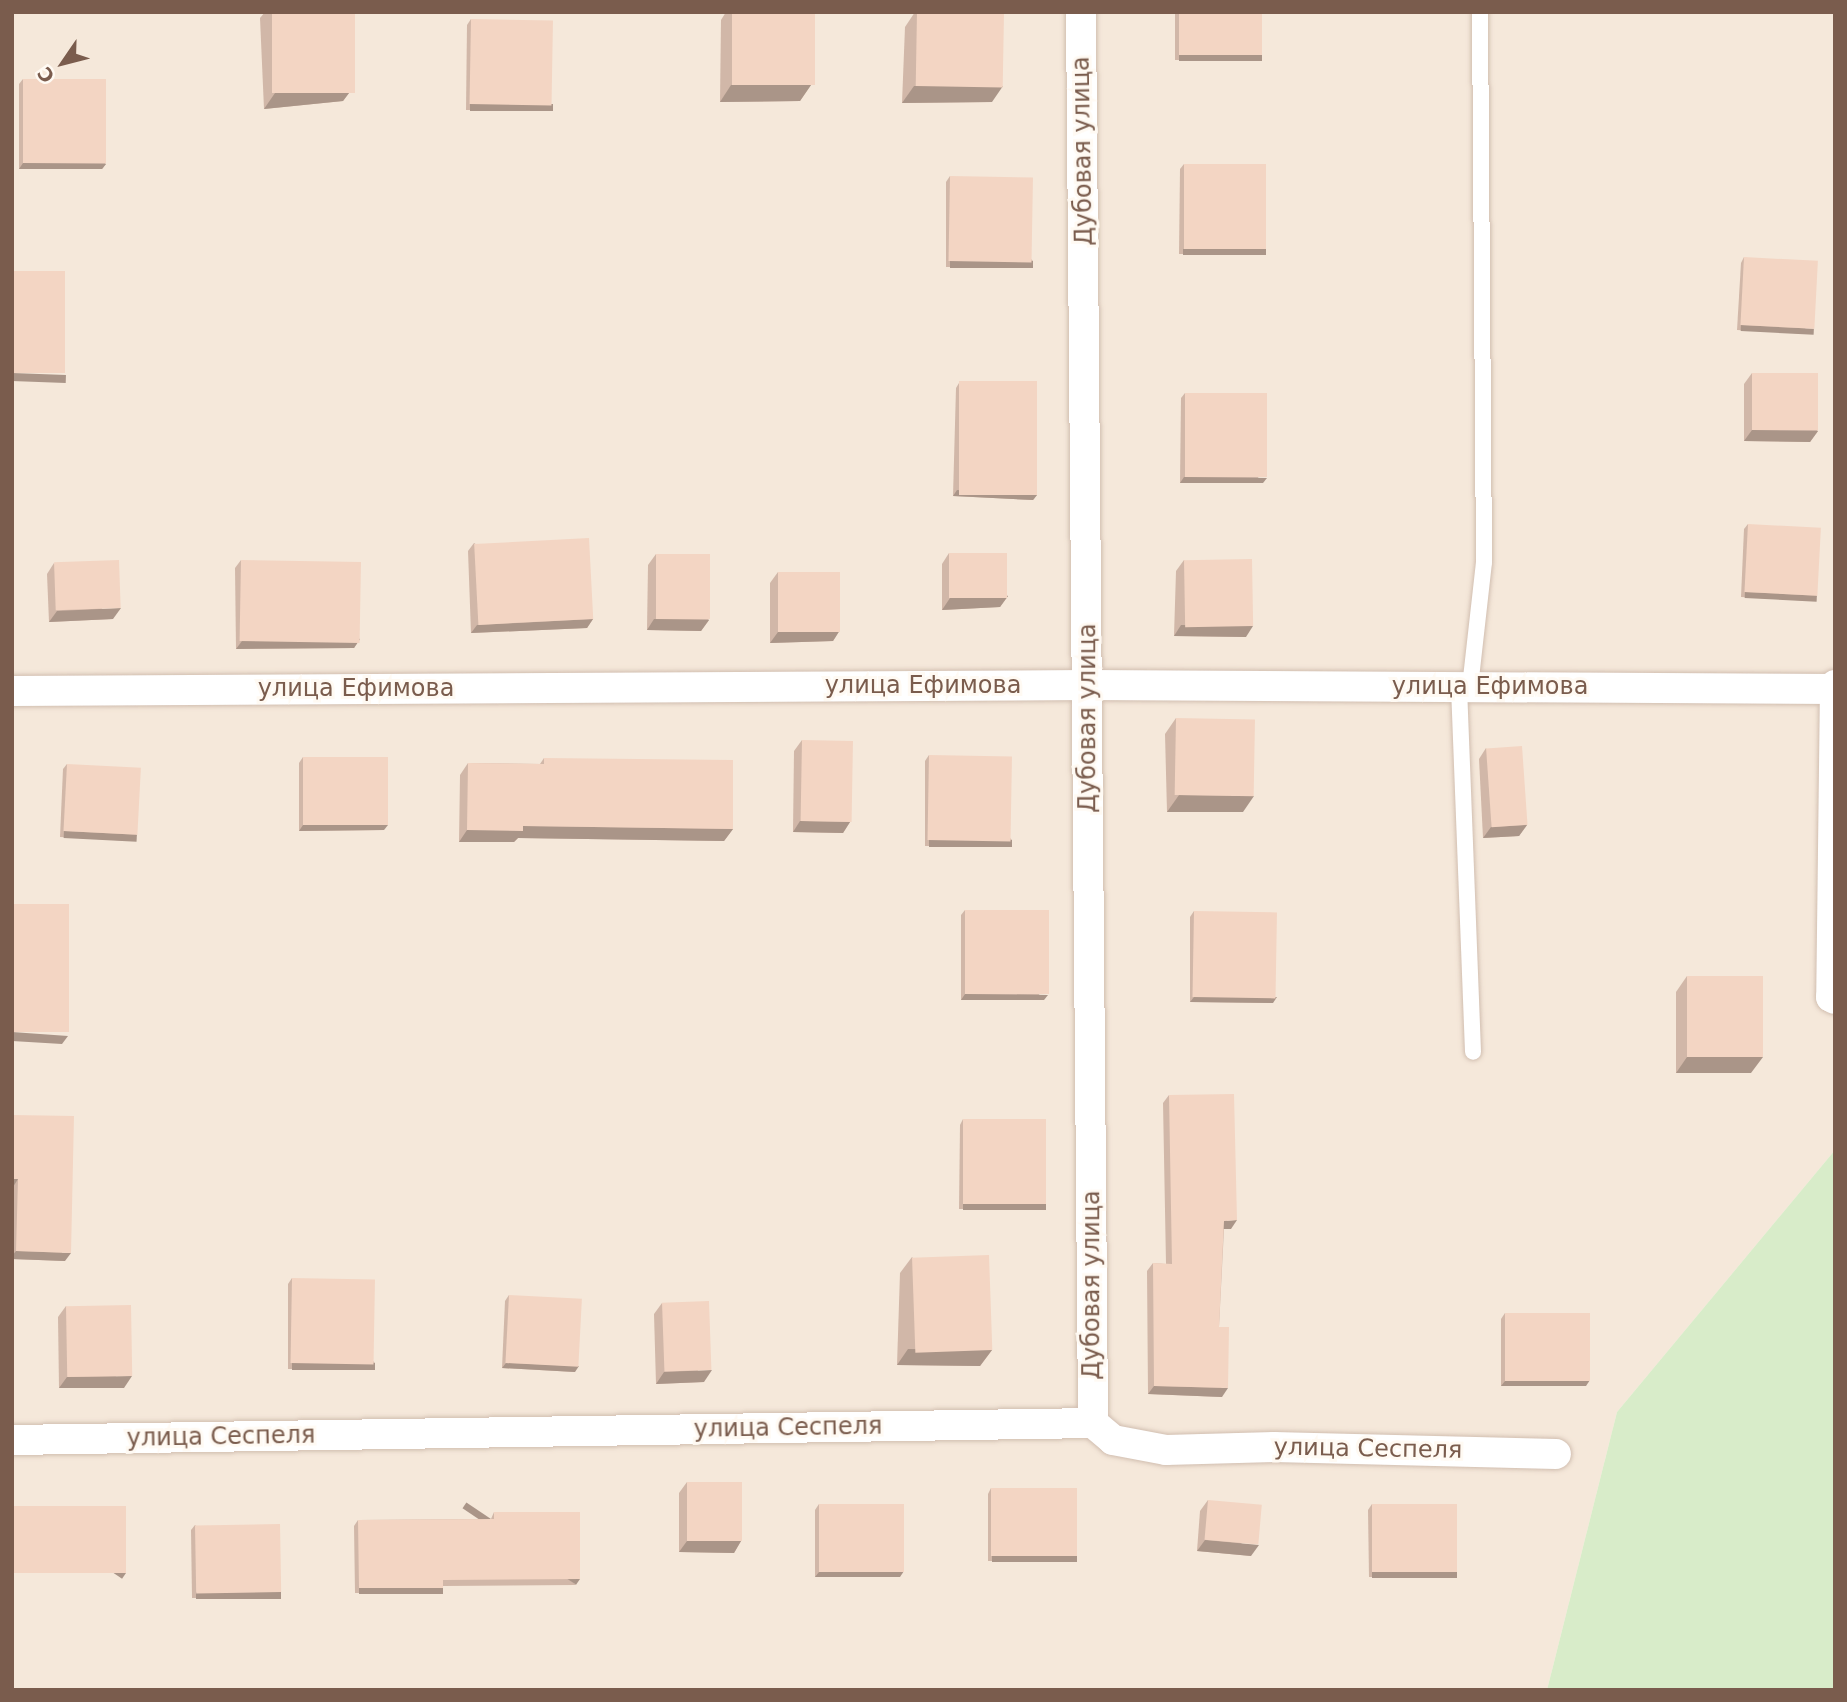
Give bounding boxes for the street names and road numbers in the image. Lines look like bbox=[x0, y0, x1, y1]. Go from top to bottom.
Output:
street label: Дубовая улица bbox=[1067, 56, 1099, 246]
street label: Дубовая улица bbox=[1074, 623, 1102, 813]
street label: улица Ефимова bbox=[825, 672, 1021, 700]
street label: улица Ефимова bbox=[1392, 673, 1588, 701]
street label: улица Ефимова bbox=[258, 675, 454, 703]
street label: Дубовая улица bbox=[1078, 1190, 1106, 1380]
street label: улица Сеспеля bbox=[693, 1412, 883, 1444]
street label: улица Сеспеля bbox=[126, 1421, 316, 1453]
street label: улица Сеспеля bbox=[1273, 1433, 1463, 1465]

